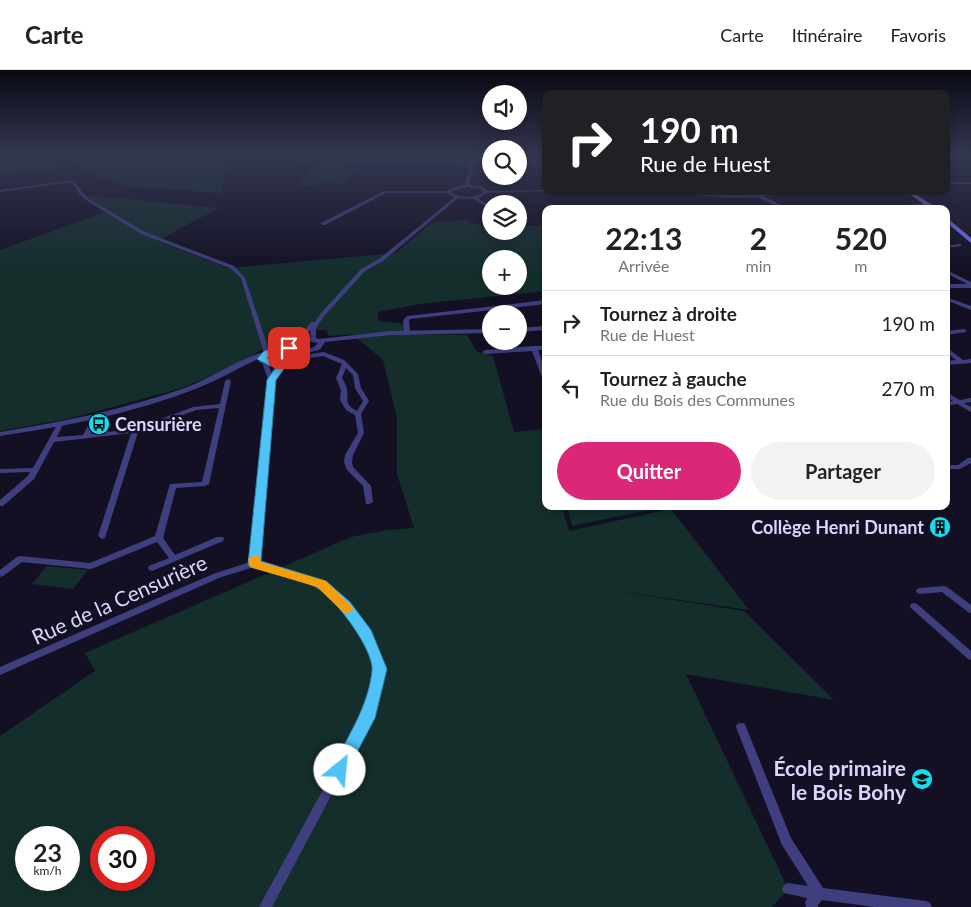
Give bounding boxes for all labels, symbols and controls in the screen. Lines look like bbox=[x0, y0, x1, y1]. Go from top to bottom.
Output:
text: Carte bbox=[25, 20, 84, 49]
text: Carte bbox=[720, 24, 764, 46]
text: Itinéraire bbox=[792, 24, 862, 46]
text: Favoris bbox=[890, 24, 946, 46]
map controls bbox=[482, 85, 527, 350]
button: sound bbox=[482, 85, 527, 130]
text: 190 m bbox=[640, 108, 739, 150]
icon: right bbox=[557, 110, 622, 175]
button: search bbox=[482, 140, 527, 185]
text: Rue de Huest bbox=[640, 150, 770, 177]
button: layers bbox=[482, 195, 527, 240]
text: 22:13 bbox=[605, 220, 682, 256]
text: 2 bbox=[750, 220, 767, 256]
text: 520 bbox=[835, 220, 887, 256]
button: + bbox=[482, 250, 527, 295]
text: Arrivée bbox=[618, 256, 669, 275]
text: min bbox=[746, 256, 772, 275]
text: m bbox=[854, 256, 867, 275]
text: Tournez à droite bbox=[600, 302, 737, 325]
button: − bbox=[482, 305, 527, 350]
icon: right bbox=[557, 309, 585, 337]
text: 190 m bbox=[881, 312, 935, 335]
text: Rue de Huest bbox=[600, 325, 695, 344]
pin bbox=[268, 327, 310, 369]
icon: arrive bbox=[275, 334, 303, 362]
text: Tournez à gauche bbox=[600, 367, 747, 390]
icon: left bbox=[557, 374, 585, 402]
text: 270 m bbox=[881, 377, 935, 400]
text: Rue du Bois des Communes bbox=[600, 390, 795, 409]
bus stop icon: Censurière bbox=[87, 412, 111, 436]
place label: Censurière bbox=[115, 413, 202, 435]
button: Quitter bbox=[557, 442, 741, 500]
button: Partager bbox=[751, 442, 935, 500]
building icon: Collège Henri Dunant bbox=[928, 515, 952, 539]
place label: Collège Henri Dunant bbox=[751, 516, 924, 538]
street label: Rue de la Censurière bbox=[27, 549, 211, 649]
position arrow bbox=[313, 743, 365, 795]
place label: École primaire le Bois Bohy bbox=[773, 755, 907, 804]
school or university icon: École primaire le Bois Bohy bbox=[910, 767, 934, 791]
speed limit sign: 30 bbox=[90, 826, 155, 891]
text: 23 bbox=[33, 837, 62, 867]
text: km/h bbox=[33, 863, 62, 878]

